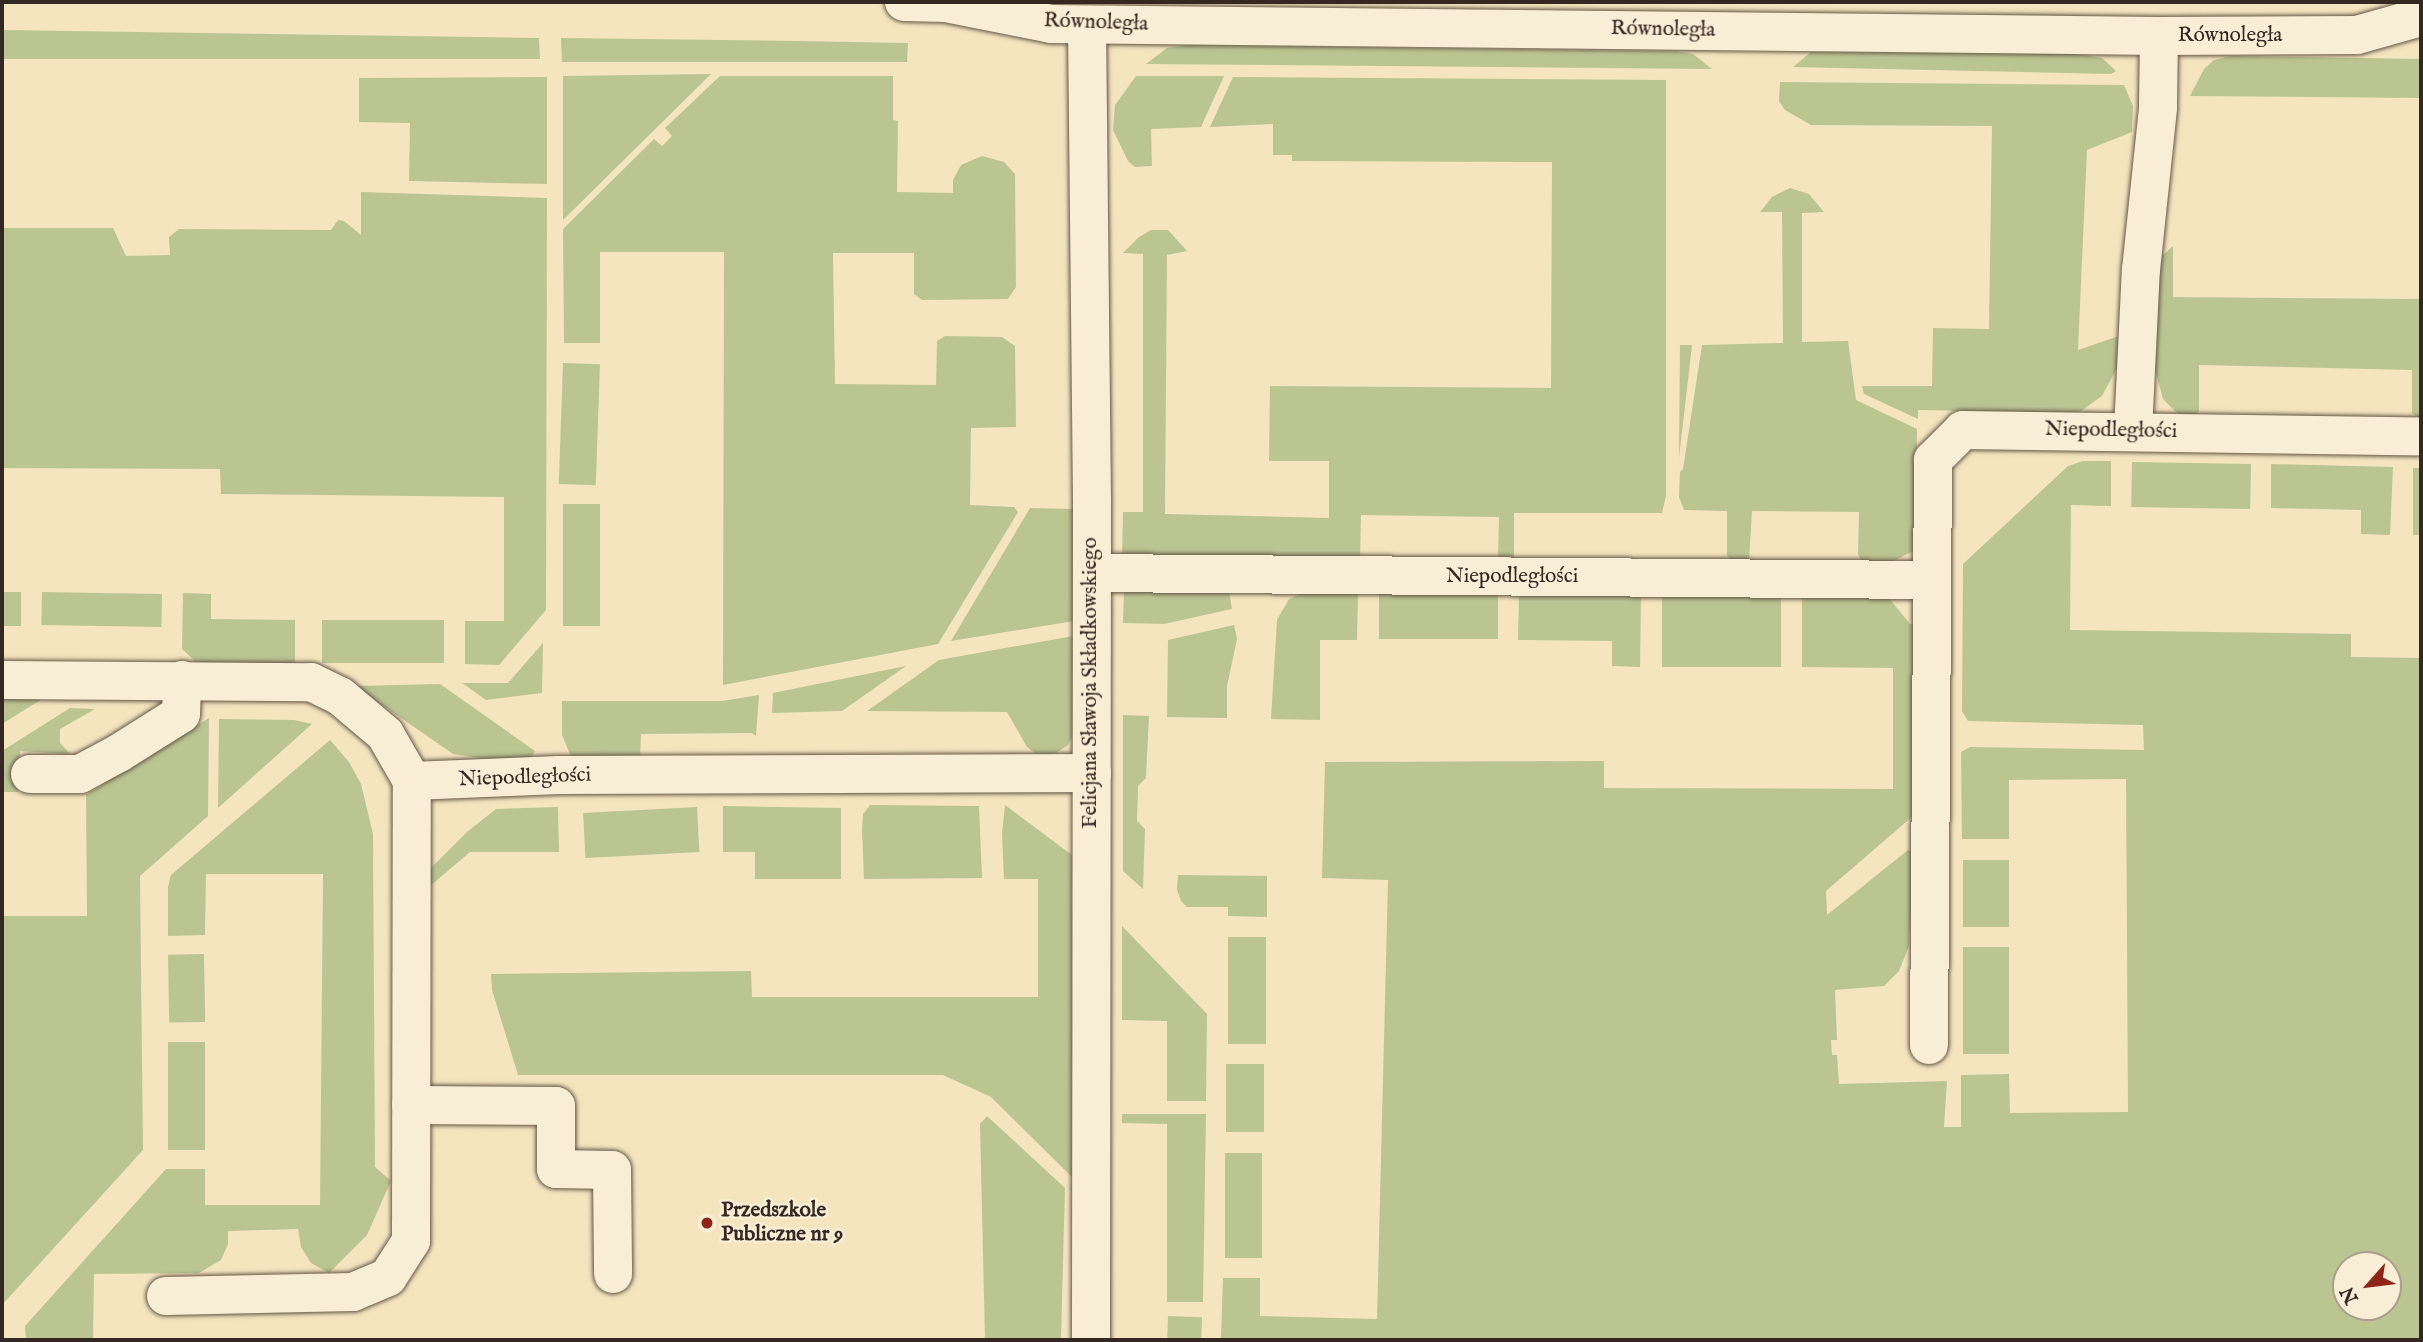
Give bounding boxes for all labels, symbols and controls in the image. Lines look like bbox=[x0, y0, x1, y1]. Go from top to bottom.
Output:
street label: Równoległa bbox=[1043, 9, 1149, 37]
street label: Równoległa bbox=[1610, 16, 1716, 44]
street label: Równoległa bbox=[2178, 23, 2282, 49]
street label: Niepodległości bbox=[2044, 417, 2178, 445]
street label: Felicjana Sławoja Składkowskiego bbox=[1078, 537, 1104, 829]
street label: Niepodległości bbox=[1446, 564, 1578, 590]
street label: Niepodległości bbox=[458, 763, 592, 793]
place label: Przedszkole Publiczne nr 9 bbox=[721, 1198, 843, 1248]
marker: Przedszkole Publiczne nr 9 bbox=[699, 1215, 715, 1231]
north arrow bbox=[2332, 1251, 2402, 1321]
text: N bbox=[2336, 1282, 2365, 1308]

